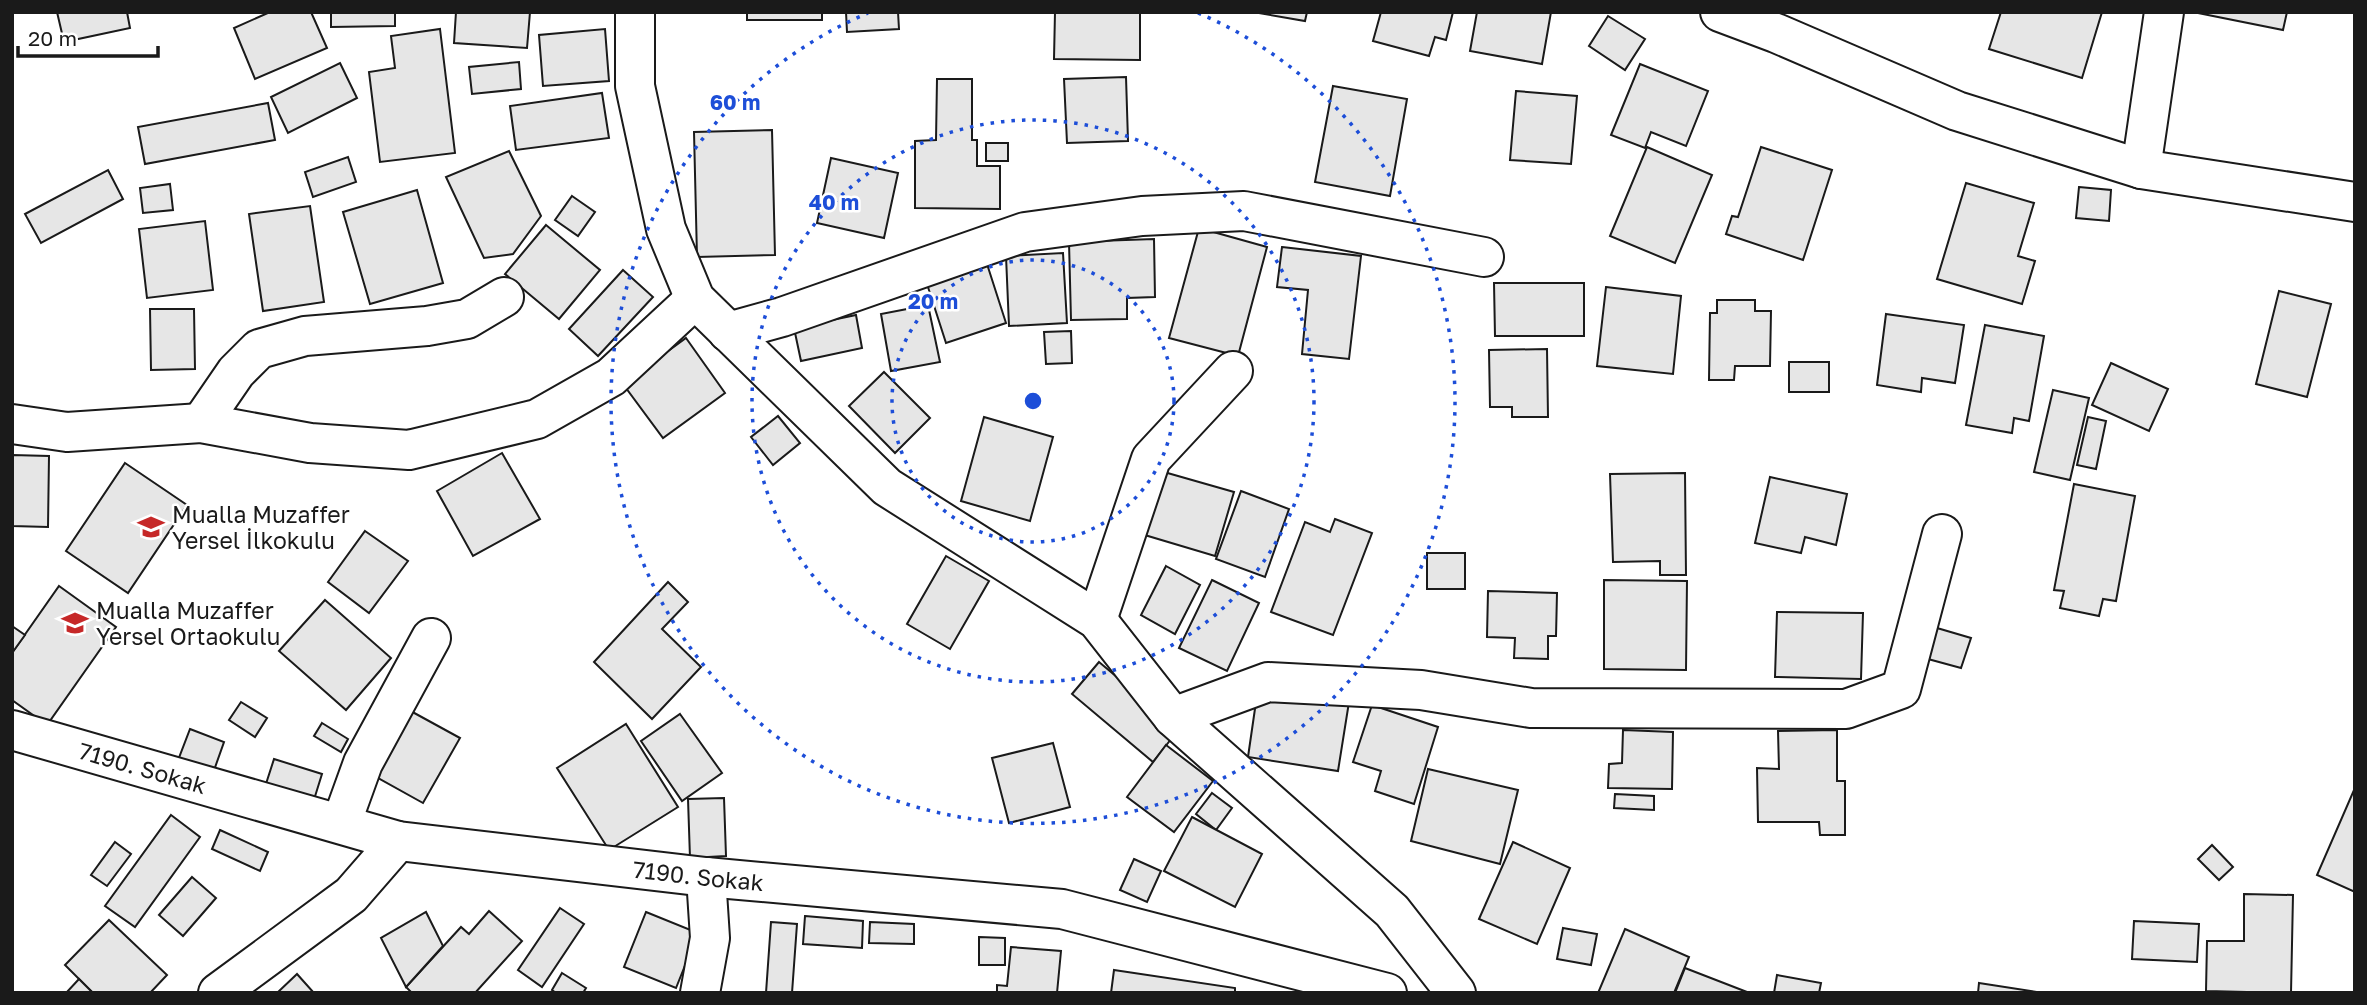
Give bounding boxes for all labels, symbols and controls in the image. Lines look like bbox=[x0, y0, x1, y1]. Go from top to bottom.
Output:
scale bar bbox=[18, 14, 158, 58]
text: 20 m bbox=[28, 25, 77, 51]
text: 60 m bbox=[710, 89, 760, 115]
text: 40 m bbox=[809, 189, 859, 215]
text: 20 m bbox=[908, 288, 958, 314]
centre of rings bbox=[1021, 389, 1045, 413]
place label: Mualla Muzaffer Yersel İlkokulu bbox=[172, 500, 350, 554]
school or university icon: Mualla Muzaffer Yersel İlkokulu bbox=[136, 512, 166, 542]
place label: Mualla Muzaffer Yersel Ortaokulu bbox=[96, 596, 280, 650]
school or university icon: Mualla Muzaffer Yersel Ortaokulu bbox=[60, 608, 90, 638]
street label: 7190. Sokak bbox=[76, 736, 210, 799]
street label: 7190. Sokak bbox=[631, 855, 765, 896]

